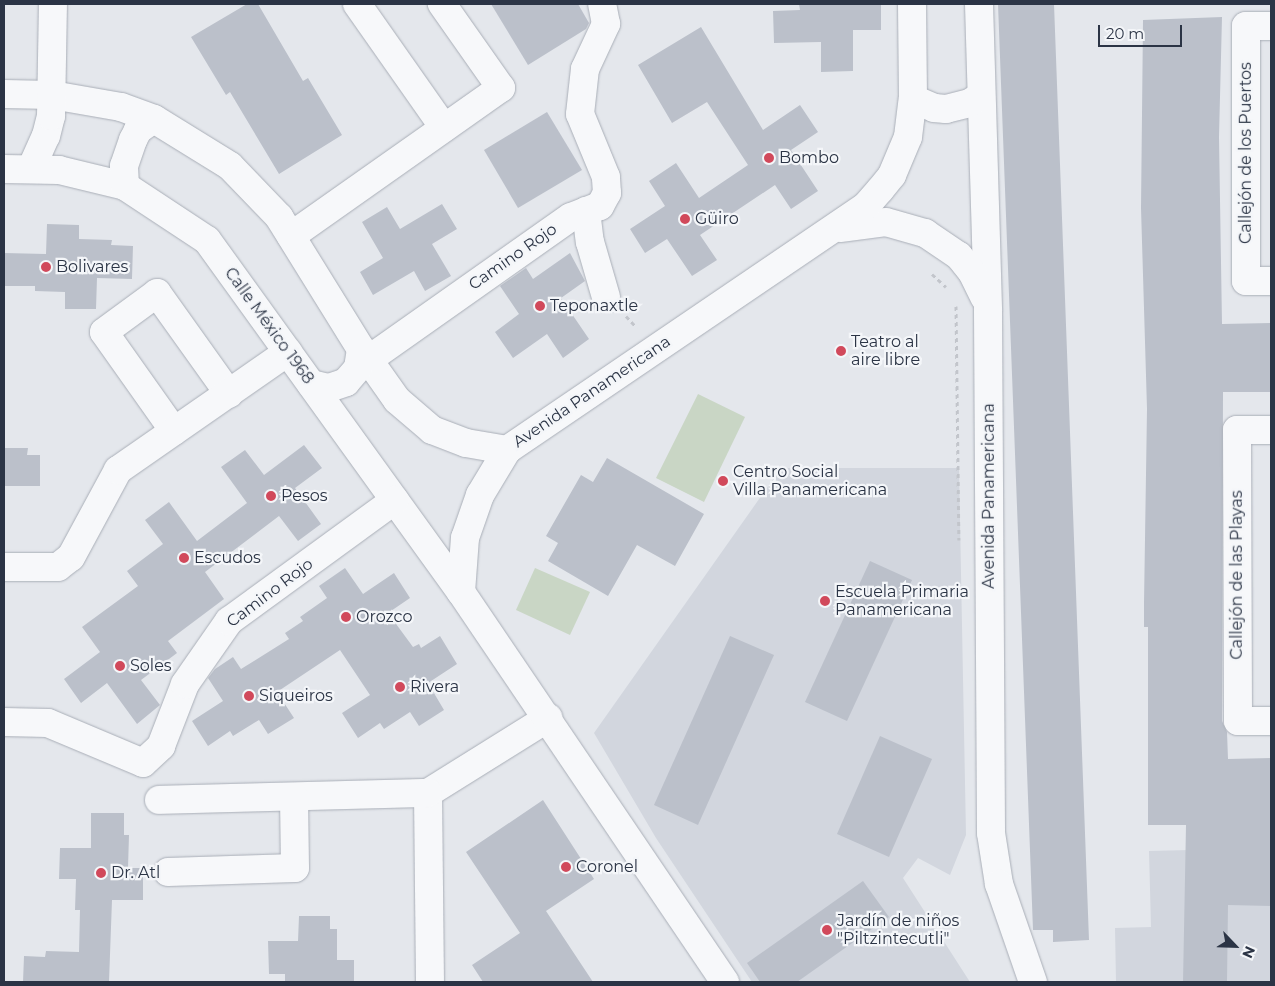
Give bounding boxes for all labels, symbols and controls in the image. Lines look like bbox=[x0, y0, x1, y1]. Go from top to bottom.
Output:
scale bar bbox=[1100, 15, 1184, 47]
text: 20 m bbox=[1106, 24, 1144, 43]
street label: Callejón de los Puertos bbox=[1236, 62, 1256, 244]
place label: Bombo bbox=[779, 148, 839, 168]
marker: Bombo bbox=[763, 152, 775, 164]
place label: Güiro bbox=[695, 209, 739, 229]
marker: Güiro bbox=[679, 213, 691, 225]
street label: Camino Rojo bbox=[465, 220, 561, 294]
place label: Bolivares bbox=[56, 257, 128, 277]
marker: Bolivares bbox=[40, 261, 52, 273]
street label: Calle México 1968 bbox=[220, 264, 318, 388]
place label: Teponaxtle bbox=[550, 296, 638, 316]
marker: Teponaxtle bbox=[534, 300, 546, 312]
street label: Avenida Panamericana bbox=[510, 332, 674, 452]
place label: Teatro al aire libre bbox=[851, 332, 920, 370]
marker: Teatro al aire libre bbox=[835, 345, 847, 357]
street label: Avenida Panamericana bbox=[979, 403, 999, 589]
place label: Centro Social Villa Panamericana bbox=[733, 462, 887, 500]
marker: Centro Social Villa Panamericana bbox=[717, 475, 729, 487]
place label: Pesos bbox=[281, 486, 328, 506]
marker: Pesos bbox=[265, 490, 277, 502]
street label: Callejón de las Playas bbox=[1227, 490, 1247, 660]
place label: Escudos bbox=[194, 548, 261, 568]
marker: Escudos bbox=[178, 552, 190, 564]
street label: Camino Rojo bbox=[223, 554, 317, 632]
place label: Escuela Primaria Panamericana bbox=[835, 582, 969, 620]
marker: Escuela Primaria Panamericana bbox=[819, 595, 831, 607]
place label: Orozco bbox=[356, 607, 412, 627]
marker: Orozco bbox=[340, 611, 352, 623]
place label: Soles bbox=[130, 656, 172, 676]
marker: Soles bbox=[114, 660, 126, 672]
place label: Rivera bbox=[410, 677, 459, 697]
marker: Rivera bbox=[394, 681, 406, 693]
place label: Siqueiros bbox=[259, 686, 333, 706]
marker: Siqueiros bbox=[243, 690, 255, 702]
place label: Coronel bbox=[576, 857, 638, 877]
marker: Coronel bbox=[560, 861, 572, 873]
place label: Dr. Atl bbox=[111, 863, 160, 883]
marker: Dr. Atl bbox=[95, 867, 107, 879]
place label: Jardín de niños "Piltzintecutli" bbox=[837, 911, 959, 949]
north arrow bbox=[1210, 921, 1260, 971]
marker: Jardín de niños "Piltzintecutli" bbox=[821, 924, 833, 936]
text: N bbox=[1238, 943, 1259, 961]

